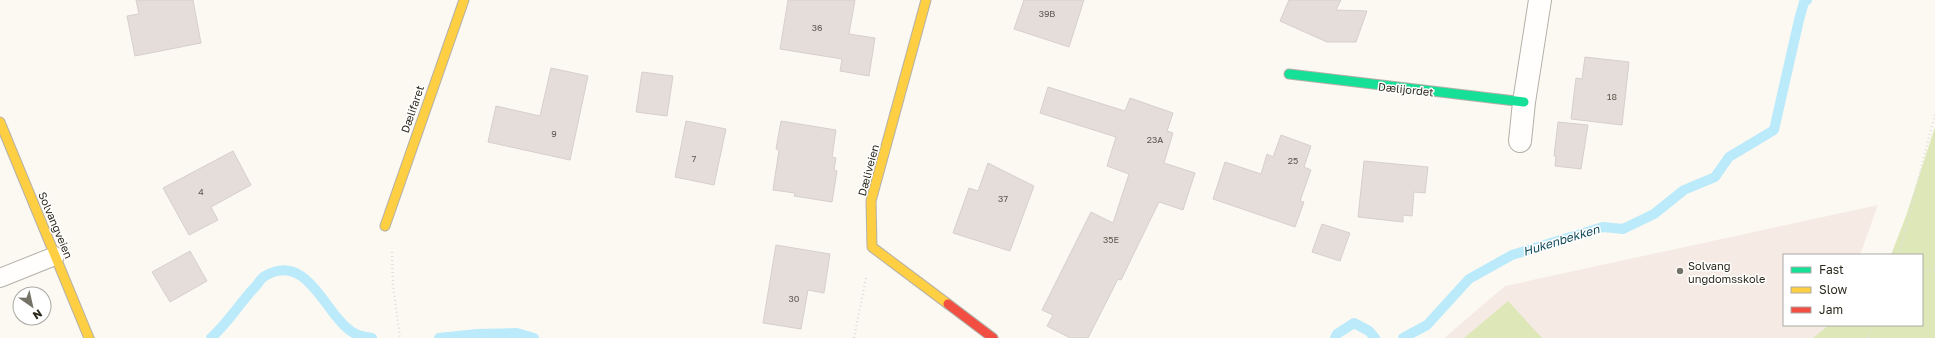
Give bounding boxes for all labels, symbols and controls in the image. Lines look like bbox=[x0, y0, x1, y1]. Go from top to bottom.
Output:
house number: 39B bbox=[1039, 8, 1055, 19]
house number: 36 bbox=[812, 22, 822, 33]
street label: Dælijordet bbox=[1378, 80, 1434, 98]
street label: Dælifaret bbox=[398, 84, 426, 134]
house number: 18 bbox=[1607, 91, 1617, 102]
house number: 9 bbox=[551, 128, 557, 139]
house number: 23A bbox=[1147, 134, 1163, 145]
street label: Dæliveien bbox=[855, 143, 881, 197]
house number: 7 bbox=[692, 153, 697, 164]
house number: 25 bbox=[1288, 155, 1298, 166]
house number: 4 bbox=[198, 186, 204, 197]
street label: Solvangveien bbox=[36, 190, 76, 260]
house number: 37 bbox=[998, 193, 1008, 204]
water label: Hukenbekken bbox=[1521, 221, 1602, 259]
house number: 35E bbox=[1103, 234, 1119, 245]
legend bbox=[1783, 254, 1923, 326]
place label: Solvang ungdomsskole bbox=[1688, 259, 1765, 285]
text: Fast bbox=[1819, 262, 1844, 277]
marker: Solvang ungdomsskole bbox=[1675, 266, 1685, 276]
text: Slow bbox=[1819, 282, 1847, 297]
north arrow bbox=[12, 286, 52, 326]
house number: 30 bbox=[789, 293, 800, 304]
text: Jam bbox=[1819, 302, 1843, 317]
text: N bbox=[31, 307, 45, 322]

